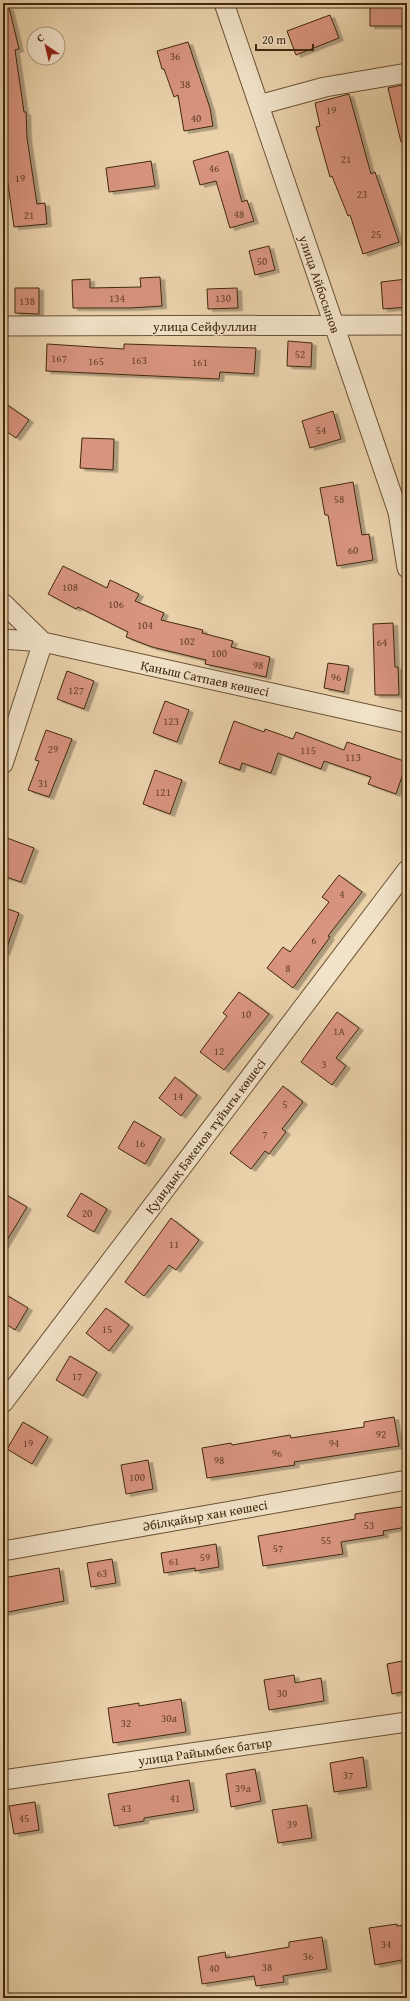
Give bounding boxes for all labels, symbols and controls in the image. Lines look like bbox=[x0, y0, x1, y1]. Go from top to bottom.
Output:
north arrow bbox=[26, 26, 66, 66]
scale bar bbox=[256, 26, 313, 52]
text: С bbox=[33, 29, 47, 46]
text: 20 m bbox=[262, 31, 286, 48]
house number: 36 bbox=[170, 48, 180, 64]
house number: 38 bbox=[180, 76, 190, 92]
house number: 19 bbox=[326, 102, 336, 118]
house number: 40 bbox=[191, 110, 201, 126]
house number: 21 bbox=[341, 151, 351, 167]
house number: 46 bbox=[209, 160, 219, 176]
house number: 19 bbox=[15, 170, 25, 186]
house number: 23 bbox=[357, 186, 367, 202]
house number: 48 bbox=[234, 206, 244, 222]
house number: 21 bbox=[24, 207, 34, 223]
house number: 25 bbox=[371, 226, 381, 242]
street label: улица Айбосынов bbox=[294, 232, 345, 336]
house number: 50 bbox=[257, 253, 267, 269]
house number: 134 bbox=[109, 290, 125, 306]
house number: 130 bbox=[215, 290, 231, 306]
house number: 138 bbox=[19, 293, 35, 309]
street label: улица Сейфуллин bbox=[152, 317, 257, 336]
house number: 52 bbox=[295, 346, 305, 362]
house number: 167 bbox=[51, 350, 67, 366]
house number: 163 bbox=[131, 352, 147, 368]
house number: 165 bbox=[88, 353, 104, 369]
house number: 161 bbox=[192, 354, 208, 370]
house number: 54 bbox=[316, 422, 326, 438]
house number: 58 bbox=[334, 491, 344, 507]
house number: 60 bbox=[348, 542, 358, 558]
house number: 108 bbox=[62, 579, 78, 595]
house number: 106 bbox=[108, 596, 124, 612]
house number: 104 bbox=[137, 617, 153, 633]
house number: 102 bbox=[179, 633, 195, 649]
house number: 64 bbox=[377, 634, 387, 650]
house number: 100 bbox=[211, 645, 227, 661]
street label: Қаныш Сатпаев көшесі bbox=[139, 656, 271, 701]
house number: 98 bbox=[253, 657, 263, 673]
house number: 96 bbox=[331, 669, 341, 685]
house number: 127 bbox=[68, 682, 84, 698]
house number: 123 bbox=[163, 713, 179, 729]
house number: 29 bbox=[48, 741, 58, 757]
house number: 115 bbox=[300, 742, 316, 758]
house number: 113 bbox=[345, 749, 361, 765]
house number: 31 bbox=[38, 775, 48, 791]
house number: 121 bbox=[155, 784, 171, 800]
house number: 4 bbox=[339, 886, 345, 902]
house number: 6 bbox=[311, 932, 317, 948]
house number: 8 bbox=[285, 960, 291, 976]
house number: 10 bbox=[241, 1006, 251, 1022]
house number: 1А bbox=[333, 1023, 345, 1039]
house number: 12 bbox=[214, 1043, 224, 1059]
street label: Қуандық Бәкенов тұйығы көшесі bbox=[141, 1054, 271, 1218]
house number: 3 bbox=[321, 1056, 327, 1072]
house number: 14 bbox=[173, 1088, 183, 1104]
house number: 5 bbox=[282, 1096, 288, 1112]
house number: 7 bbox=[262, 1126, 268, 1142]
house number: 16 bbox=[135, 1135, 145, 1151]
house number: 20 bbox=[82, 1205, 92, 1221]
house number: 11 bbox=[169, 1236, 179, 1252]
house number: 15 bbox=[102, 1321, 112, 1337]
house number: 17 bbox=[72, 1368, 82, 1384]
house number: 92 bbox=[376, 1426, 386, 1442]
house number: 19 bbox=[23, 1435, 33, 1451]
house number: 94 bbox=[329, 1435, 339, 1451]
house number: 96 bbox=[272, 1445, 282, 1461]
house number: 98 bbox=[214, 1452, 224, 1468]
house number: 100 bbox=[129, 1469, 145, 1485]
street label: Әбілқайыр хан көшесі bbox=[141, 1495, 269, 1536]
house number: 53 bbox=[364, 1517, 374, 1533]
house number: 55 bbox=[321, 1532, 331, 1548]
house number: 57 bbox=[273, 1540, 283, 1556]
house number: 59 bbox=[200, 1549, 210, 1565]
house number: 61 bbox=[169, 1553, 179, 1569]
house number: 63 bbox=[97, 1565, 107, 1581]
house number: 30 bbox=[277, 1685, 287, 1701]
house number: 30а bbox=[161, 1710, 178, 1726]
house number: 32 bbox=[121, 1715, 131, 1731]
street label: улица Райымбек батыр bbox=[136, 1733, 273, 1770]
house number: 37 bbox=[343, 1767, 353, 1783]
house number: 39а bbox=[235, 1780, 252, 1796]
house number: 41 bbox=[170, 1790, 180, 1806]
house number: 43 bbox=[121, 1800, 131, 1816]
house number: 45 bbox=[19, 1810, 29, 1826]
house number: 39 bbox=[287, 1816, 297, 1832]
house number: 34 bbox=[381, 1936, 391, 1952]
house number: 36 bbox=[303, 1948, 313, 1964]
house number: 38 bbox=[262, 1959, 272, 1975]
house number: 40 bbox=[209, 1960, 219, 1976]

